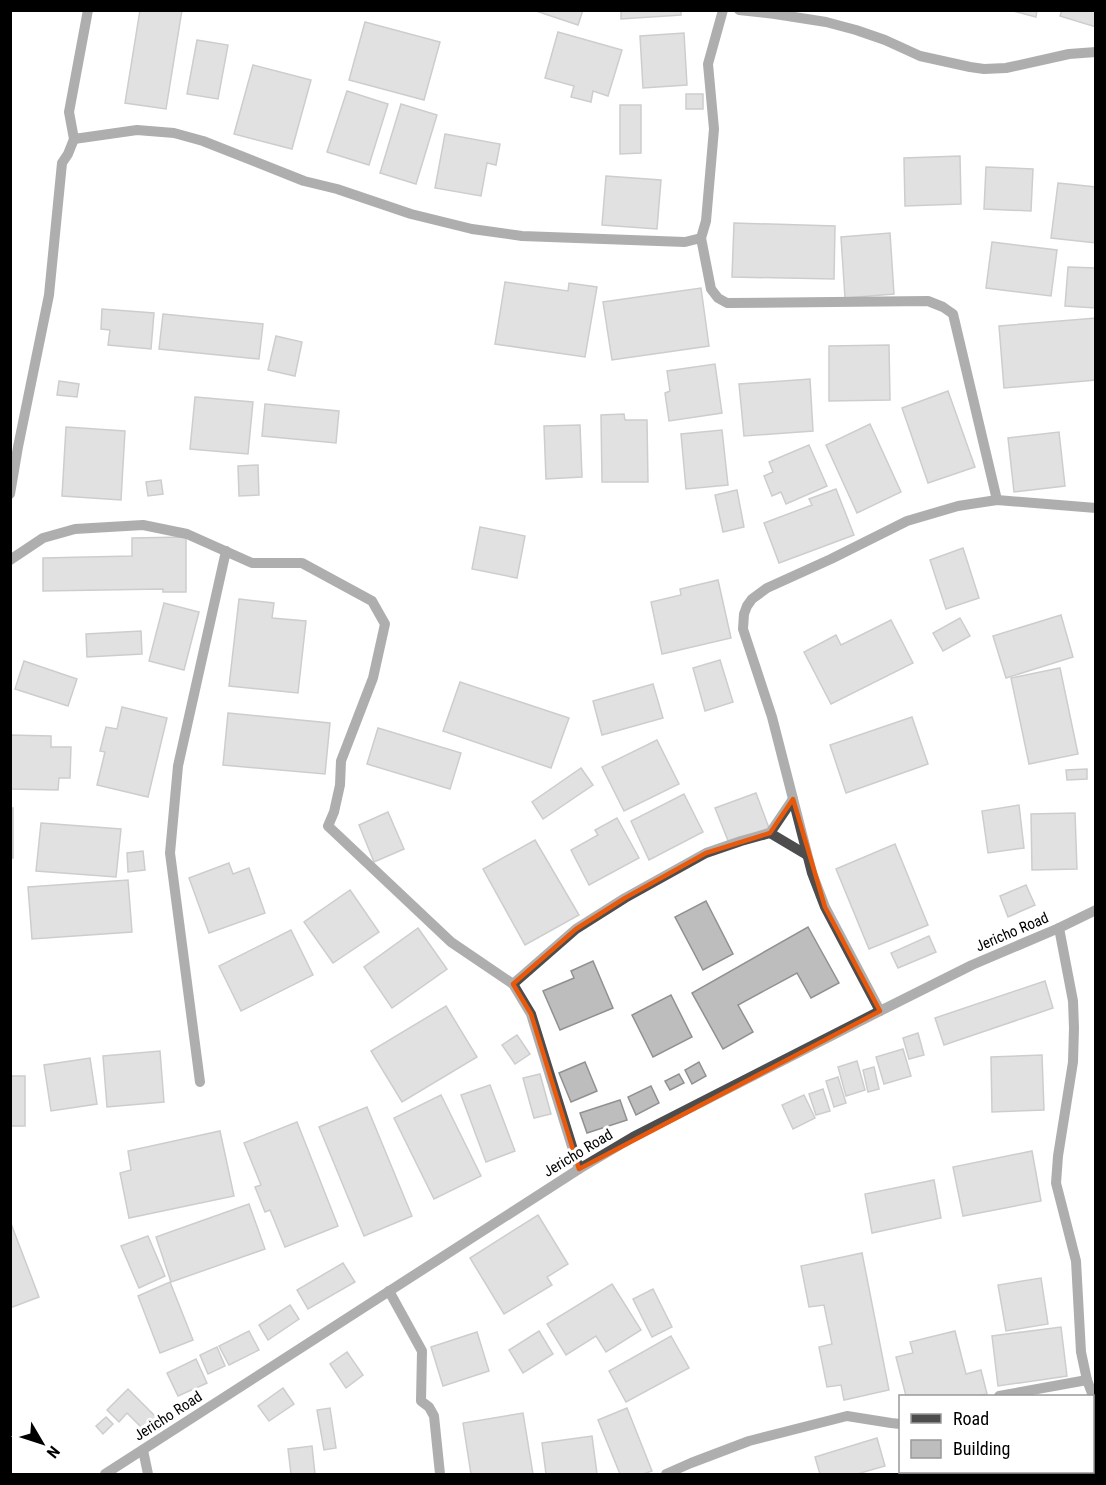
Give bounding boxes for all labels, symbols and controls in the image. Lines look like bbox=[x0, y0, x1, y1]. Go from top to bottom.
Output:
street label: Jericho Road bbox=[973, 909, 1051, 955]
street label: Jericho Road bbox=[540, 1125, 616, 1181]
street label: Jericho Road bbox=[131, 1387, 205, 1445]
legend bbox=[899, 1395, 1094, 1473]
text: Road bbox=[953, 1408, 989, 1429]
north arrow bbox=[12, 1413, 72, 1473]
text: Building bbox=[953, 1438, 1010, 1459]
text: N bbox=[43, 1442, 64, 1462]

